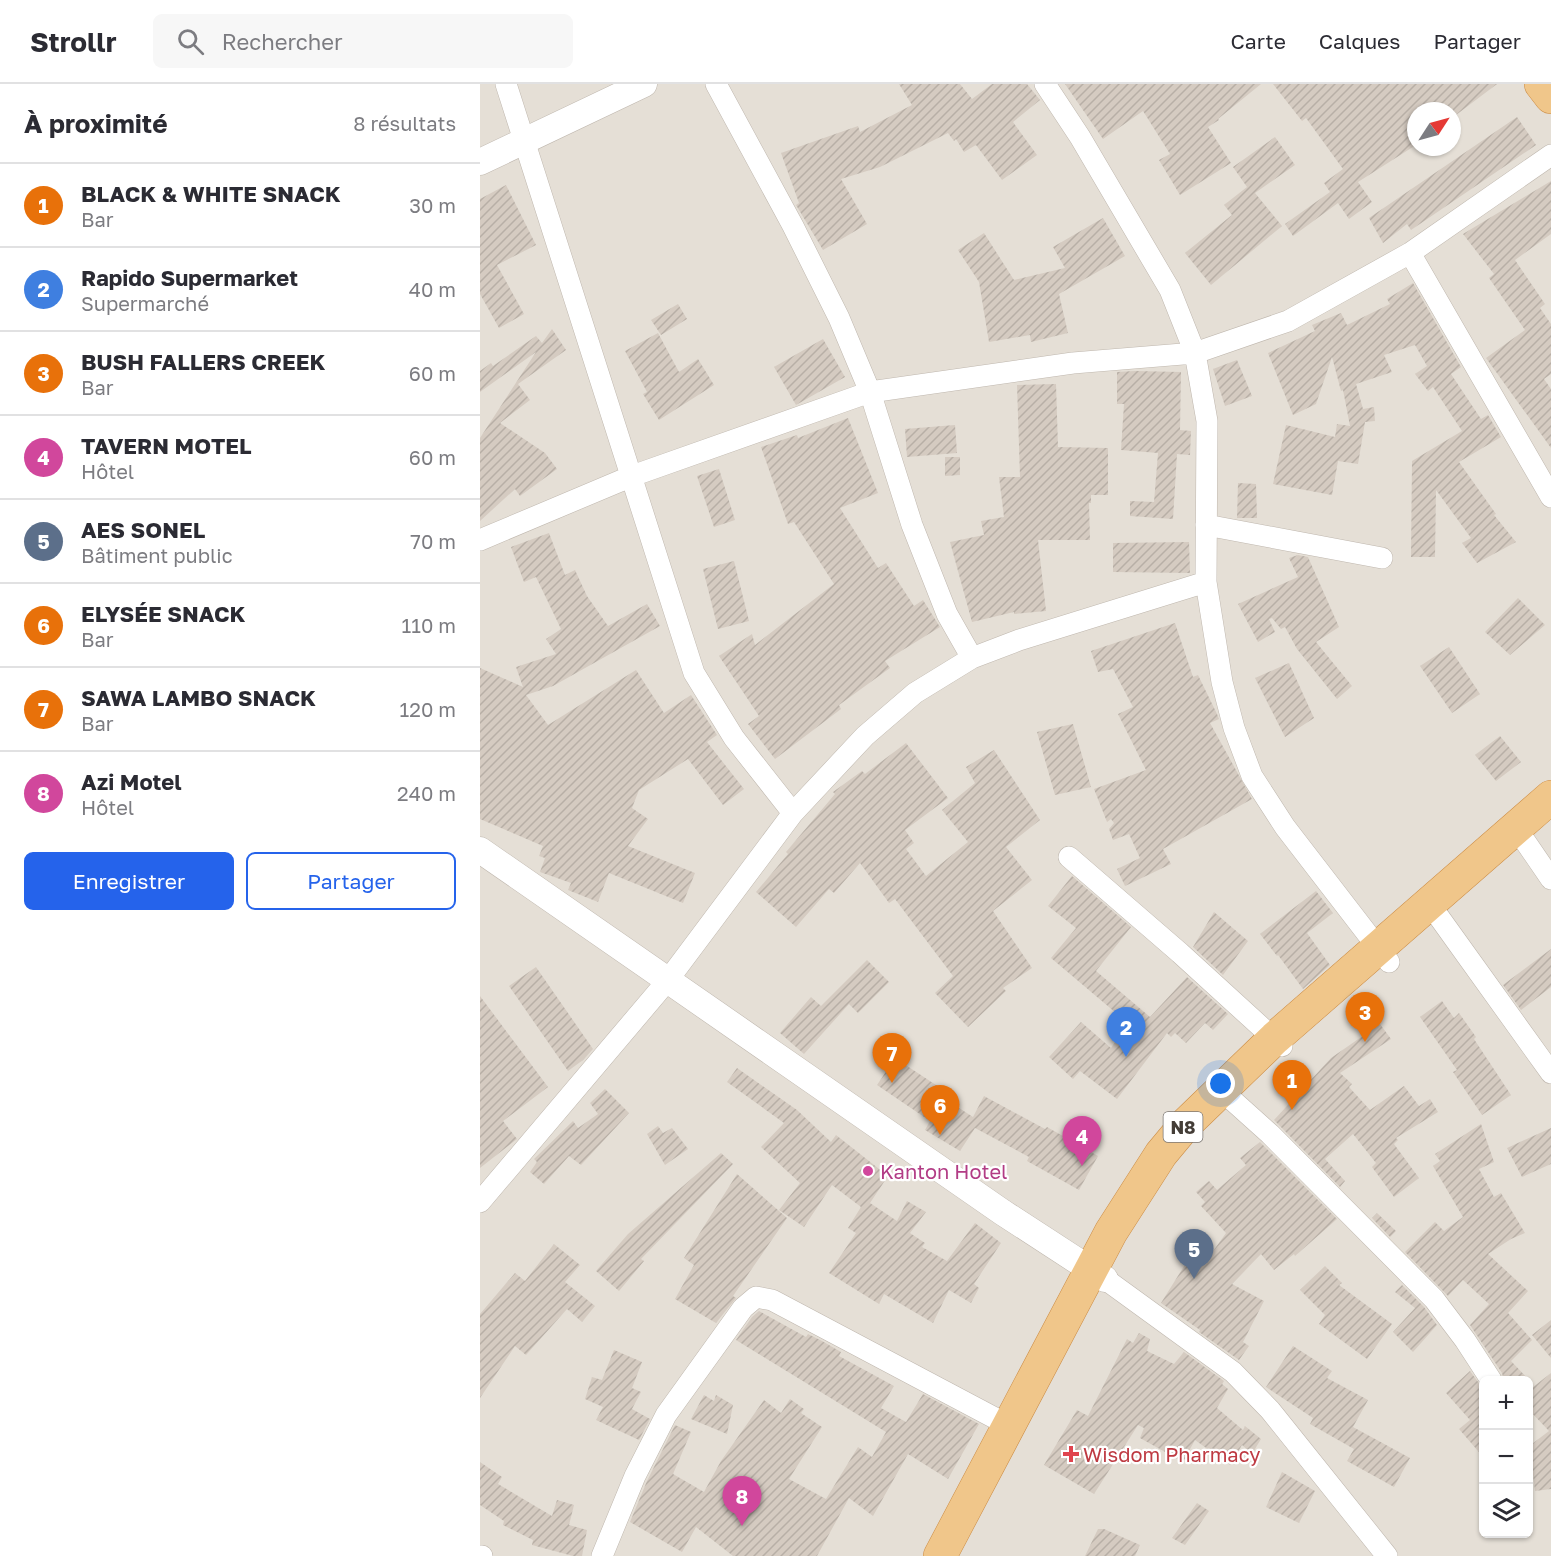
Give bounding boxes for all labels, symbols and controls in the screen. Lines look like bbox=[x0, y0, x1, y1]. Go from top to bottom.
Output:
search box bbox=[153, 14, 573, 68]
text: Strollr bbox=[30, 25, 117, 58]
icon: search bbox=[174, 25, 207, 58]
text: Rechercher bbox=[222, 28, 343, 55]
text: Carte bbox=[1230, 28, 1286, 54]
text: Calques bbox=[1319, 28, 1400, 54]
text: Partager bbox=[1433, 28, 1521, 54]
north arrow bbox=[1407, 102, 1461, 156]
text: À proximité bbox=[24, 108, 168, 139]
text: 8 résultats bbox=[353, 111, 456, 135]
text: BLACK & WHITE SNACK bbox=[81, 180, 341, 207]
text: 1 bbox=[38, 193, 49, 217]
text: 30 m bbox=[409, 193, 456, 217]
text: Bar bbox=[81, 207, 114, 231]
text: Rapido Supermarket bbox=[81, 264, 298, 291]
text: 2 bbox=[37, 277, 50, 301]
text: 40 m bbox=[409, 277, 456, 301]
text: Supermarché bbox=[81, 291, 209, 315]
text: BUSH FALLERS CREEK bbox=[81, 348, 325, 375]
text: 3 bbox=[37, 361, 50, 385]
text: 60 m bbox=[409, 361, 456, 385]
text: Bar bbox=[81, 375, 114, 399]
text: TAVERN MOTEL bbox=[81, 432, 251, 459]
text: 4 bbox=[37, 445, 50, 469]
text: 60 m bbox=[409, 445, 456, 469]
text: Hôtel bbox=[81, 459, 134, 483]
text: AES SONEL bbox=[81, 516, 205, 543]
text: 5 bbox=[37, 529, 50, 553]
text: 70 m bbox=[410, 529, 456, 553]
text: Bâtiment public bbox=[81, 543, 233, 567]
text: ELYSÉE SNACK bbox=[81, 600, 246, 627]
text: 6 bbox=[37, 613, 50, 637]
text: 110 m bbox=[402, 613, 456, 637]
text: Bar bbox=[81, 627, 114, 651]
text: SAWA LAMBO SNACK bbox=[81, 684, 316, 711]
text: 7 bbox=[38, 697, 49, 721]
text: 120 m bbox=[400, 697, 456, 721]
text: Bar bbox=[81, 711, 114, 735]
text: Azi Motel bbox=[81, 768, 182, 795]
text: 8 bbox=[37, 781, 50, 805]
text: 240 m bbox=[397, 781, 456, 805]
text: Hôtel bbox=[81, 795, 134, 819]
button: Enregistrer bbox=[24, 852, 234, 910]
button: Partager bbox=[246, 852, 456, 910]
pin: 3 bbox=[1346, 992, 1384, 1042]
pin: 2 bbox=[1106, 1008, 1146, 1057]
pin: 7 bbox=[872, 1034, 912, 1083]
pin: 1 bbox=[1272, 1060, 1312, 1110]
your location bbox=[1206, 1069, 1235, 1098]
pin: 6 bbox=[920, 1086, 960, 1135]
road number: N8 bbox=[1164, 1112, 1202, 1142]
pin: 4 bbox=[1062, 1116, 1102, 1166]
place label: Kanton Hotel bbox=[880, 1159, 1008, 1183]
marker: Kanton Hotel bbox=[861, 1164, 875, 1178]
pin: 5 bbox=[1174, 1230, 1214, 1279]
map controls bbox=[1479, 1376, 1533, 1538]
button: + bbox=[1479, 1376, 1533, 1430]
button: − bbox=[1479, 1430, 1533, 1484]
place label: Wisdom Pharmacy bbox=[1083, 1442, 1260, 1466]
marker: Wisdom Pharmacy bbox=[1064, 1447, 1078, 1461]
pin: 8 bbox=[722, 1476, 762, 1526]
button: layers bbox=[1479, 1484, 1533, 1538]

